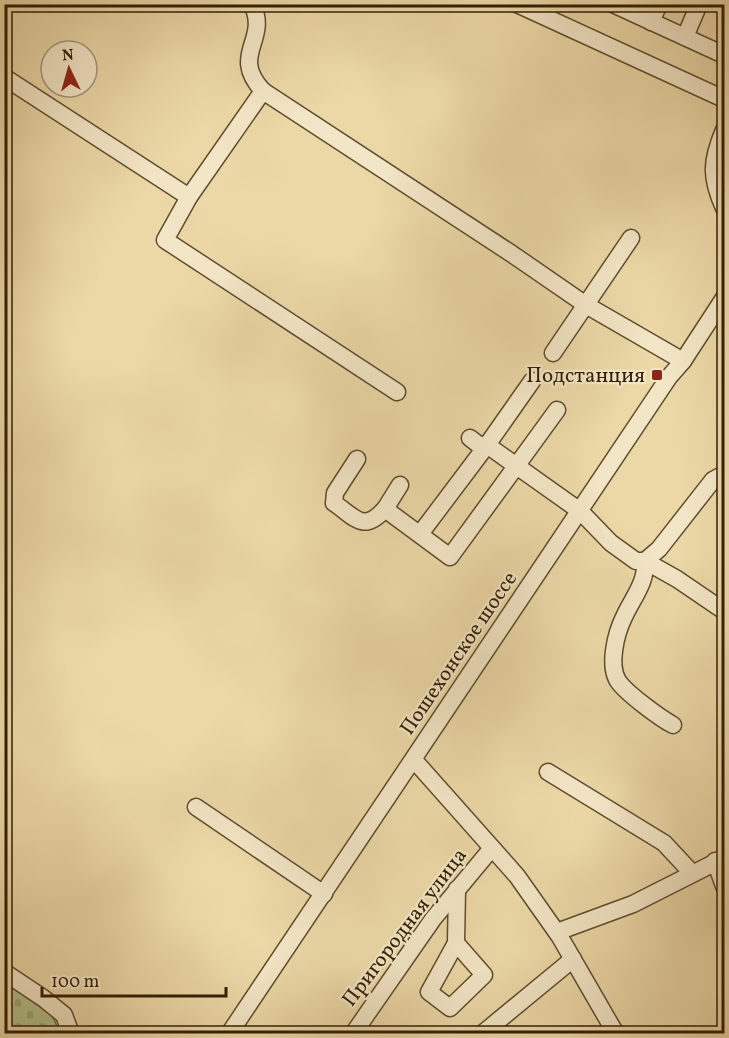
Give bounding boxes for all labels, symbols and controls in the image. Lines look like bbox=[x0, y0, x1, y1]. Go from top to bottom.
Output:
north arrow bbox=[39, 39, 99, 99]
text: N bbox=[61, 45, 75, 68]
place label: Подстанция bbox=[526, 362, 645, 391]
marker: Подстанция bbox=[650, 368, 664, 382]
street label: Пошехонское шоссе bbox=[394, 566, 525, 741]
street label: Пригородная улица bbox=[336, 843, 475, 1013]
scale bar bbox=[42, 960, 226, 998]
text: 100 m bbox=[51, 970, 100, 995]

